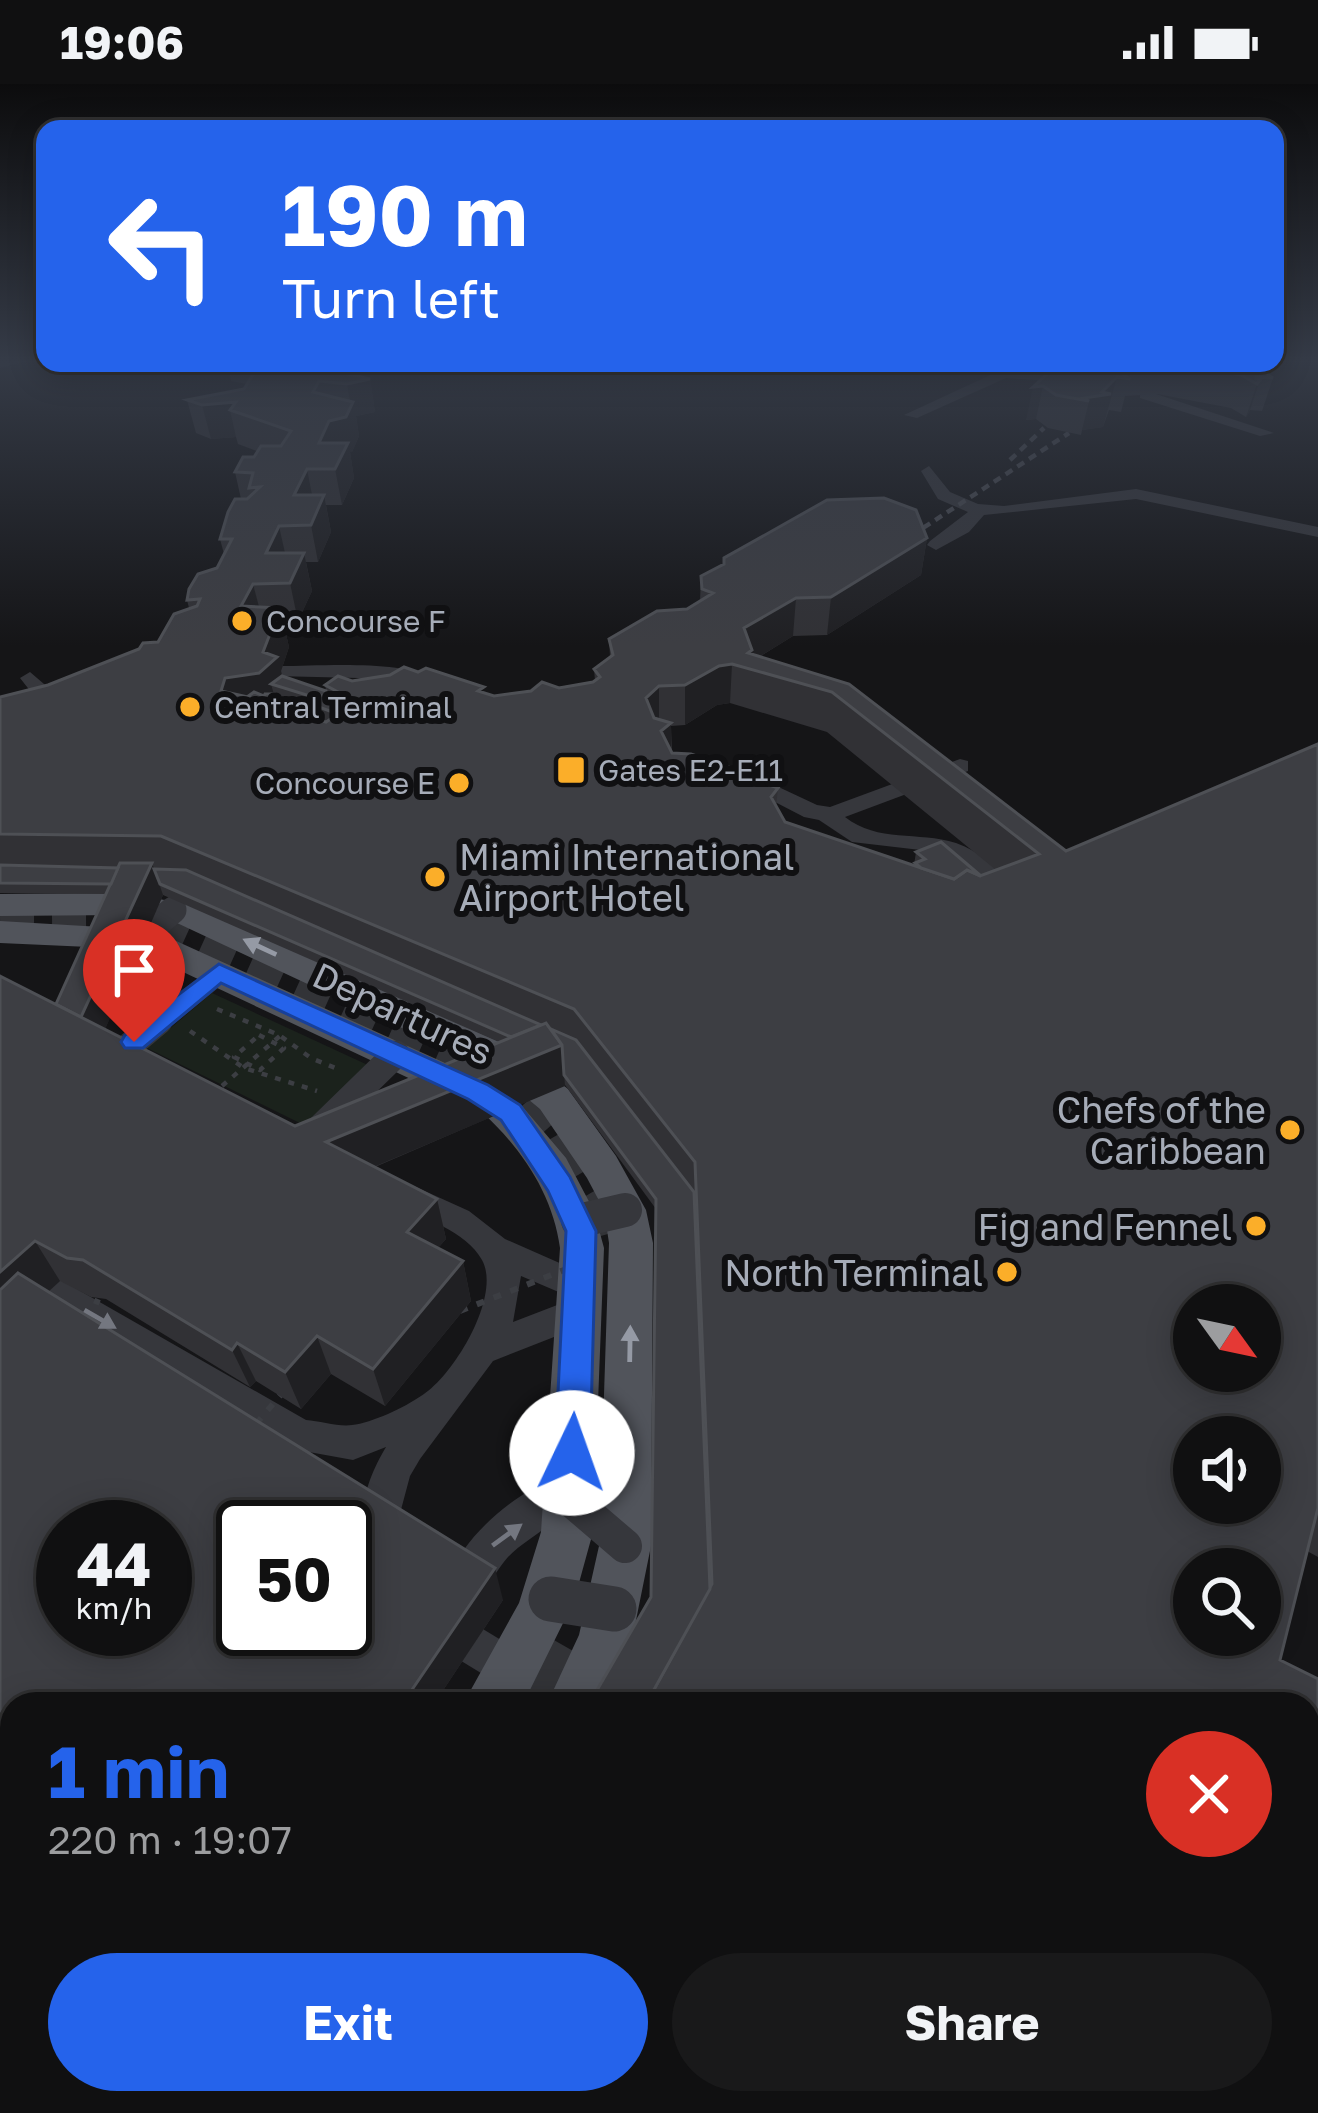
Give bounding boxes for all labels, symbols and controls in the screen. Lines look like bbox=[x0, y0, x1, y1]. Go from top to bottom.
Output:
text: 19:06 bbox=[60, 15, 184, 69]
text: 190 m bbox=[282, 164, 528, 264]
icon: left bbox=[84, 168, 240, 324]
text: Turn left bbox=[282, 265, 500, 330]
place label: Concourse F bbox=[266, 603, 446, 639]
marker: Concourse F bbox=[229, 608, 255, 634]
place label: Central Terminal bbox=[214, 689, 452, 725]
marker: Central Terminal bbox=[177, 694, 203, 720]
place label: Gates E2-E11 bbox=[598, 752, 783, 788]
marker: Gates E2-E11 bbox=[555, 754, 587, 786]
place label: Concourse E bbox=[255, 765, 435, 801]
marker: Concourse E bbox=[446, 770, 472, 796]
place label: Miami International Airport Hotel bbox=[459, 835, 795, 919]
marker: Miami International Airport Hotel bbox=[422, 864, 448, 890]
pin bbox=[83, 919, 185, 1042]
one-way arrow bbox=[242, 936, 277, 956]
icon: arrive bbox=[101, 937, 167, 1003]
street label: Departures bbox=[306, 953, 500, 1073]
place label: Chefs of the Caribbean bbox=[1057, 1088, 1266, 1172]
marker: Chefs of the Caribbean bbox=[1277, 1117, 1303, 1143]
place label: Fig and Fennel bbox=[978, 1205, 1232, 1248]
marker: Fig and Fennel bbox=[1243, 1213, 1269, 1239]
place label: North Terminal bbox=[724, 1251, 983, 1294]
marker: North Terminal bbox=[994, 1259, 1020, 1285]
north arrow bbox=[1173, 1284, 1281, 1392]
map controls bbox=[1173, 1284, 1281, 1656]
one-way arrow bbox=[83, 1308, 117, 1329]
one-way arrow bbox=[621, 1324, 640, 1362]
position arrow bbox=[509, 1390, 635, 1516]
button: sound bbox=[1173, 1416, 1281, 1524]
speed limit sign: 50 bbox=[216, 1500, 372, 1656]
one-way arrow bbox=[491, 1523, 523, 1547]
text: 44 bbox=[76, 1527, 151, 1599]
button: search bbox=[1173, 1548, 1281, 1656]
text: km/h bbox=[76, 1590, 152, 1626]
text: 1 min bbox=[48, 1727, 229, 1814]
button: close bbox=[1146, 1731, 1272, 1857]
text: 220 m · 19:07 bbox=[48, 1816, 292, 1863]
button: Exit bbox=[48, 1953, 648, 2091]
button: Share bbox=[672, 1953, 1272, 2091]

